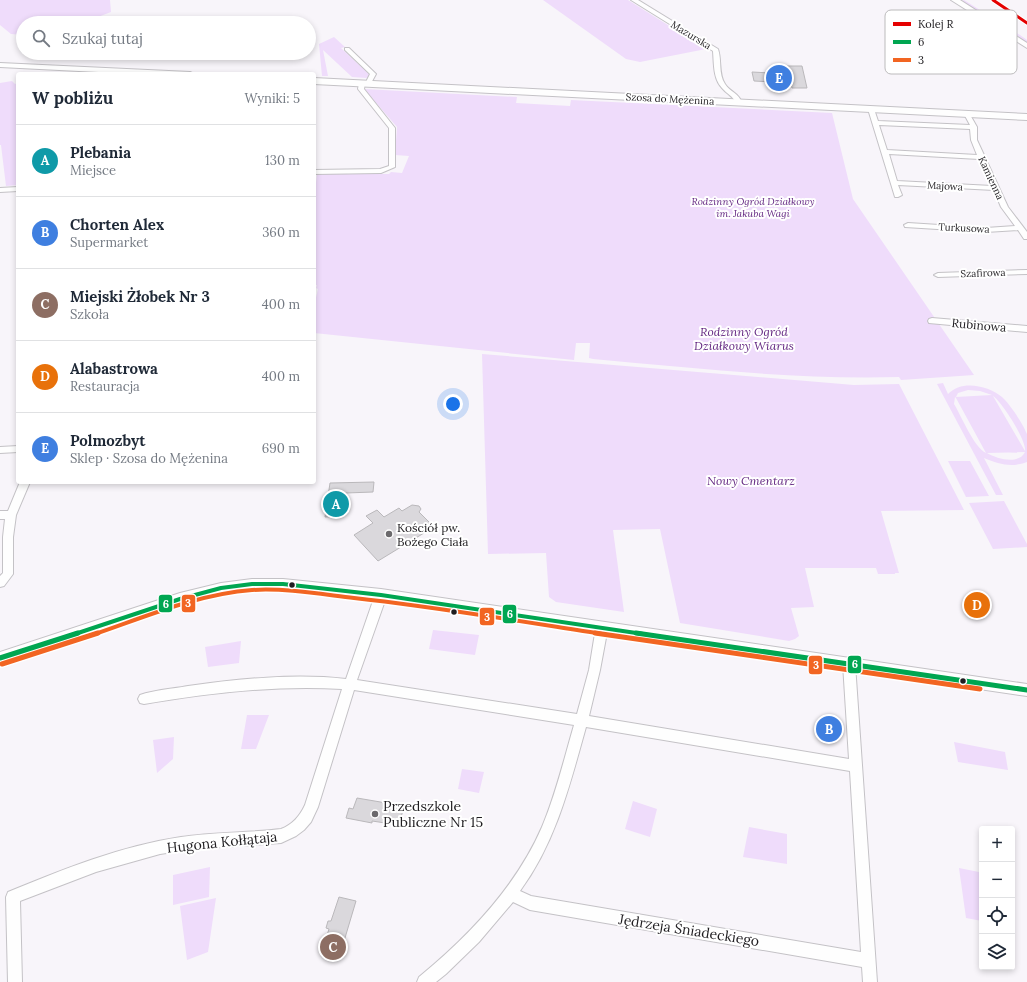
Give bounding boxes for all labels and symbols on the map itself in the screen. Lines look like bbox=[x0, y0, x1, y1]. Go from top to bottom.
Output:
legend bbox=[885, 10, 1017, 74]
text: Kolej R bbox=[918, 17, 954, 31]
street label: Mazurska bbox=[668, 18, 714, 52]
text: 6 bbox=[918, 35, 924, 49]
text: 3 bbox=[918, 53, 924, 67]
pin: E bbox=[766, 63, 792, 93]
street label: Szosa do Mężenina bbox=[625, 90, 715, 108]
street label: Kamienna bbox=[975, 154, 1007, 202]
street label: Majowa bbox=[927, 179, 963, 193]
park label: Rodzinny Ogród Działkowy im. Jakuba Wagi bbox=[691, 195, 815, 220]
street label: Turkusowa bbox=[938, 220, 990, 236]
street label: Szafirowa bbox=[960, 266, 1006, 280]
street label: Rubinowa bbox=[951, 315, 1007, 335]
park label: Rodzinny Ogród Działkowy Wiarus bbox=[694, 324, 794, 353]
your location bbox=[443, 394, 463, 414]
park label: Nowy Cmentarz bbox=[707, 473, 795, 488]
pin: A bbox=[323, 489, 349, 519]
place label: Kościół pw. Bożego Ciała bbox=[397, 520, 469, 549]
marker: Kościół pw. Bożego Ciała bbox=[384, 529, 394, 539]
unlabelled marker bbox=[287, 580, 297, 590]
pin: D bbox=[964, 590, 990, 620]
line badge: 6 bbox=[158, 594, 173, 613]
line badge: 3 bbox=[181, 594, 196, 613]
text: 3 bbox=[185, 596, 191, 610]
text: 6 bbox=[163, 597, 169, 611]
line badge: 6 bbox=[502, 604, 517, 624]
unlabelled marker bbox=[449, 607, 459, 617]
line badge: 3 bbox=[479, 607, 495, 626]
text: 6 bbox=[507, 607, 513, 621]
text: 3 bbox=[484, 610, 490, 624]
line badge: 3 bbox=[808, 655, 823, 675]
line badge: 6 bbox=[847, 655, 862, 674]
text: 6 bbox=[852, 657, 858, 671]
text: 3 bbox=[813, 658, 819, 672]
unlabelled marker bbox=[958, 676, 968, 686]
pin: B bbox=[816, 714, 842, 744]
place label: Przedszkole Publiczne Nr 15 bbox=[383, 797, 483, 831]
marker: Przedszkole Publiczne Nr 15 bbox=[370, 809, 380, 819]
street label: Hugona Kołłątaja bbox=[166, 827, 278, 857]
street label: Jędrzeja Śniadeckiego bbox=[616, 910, 761, 950]
pin: C bbox=[320, 932, 346, 962]

